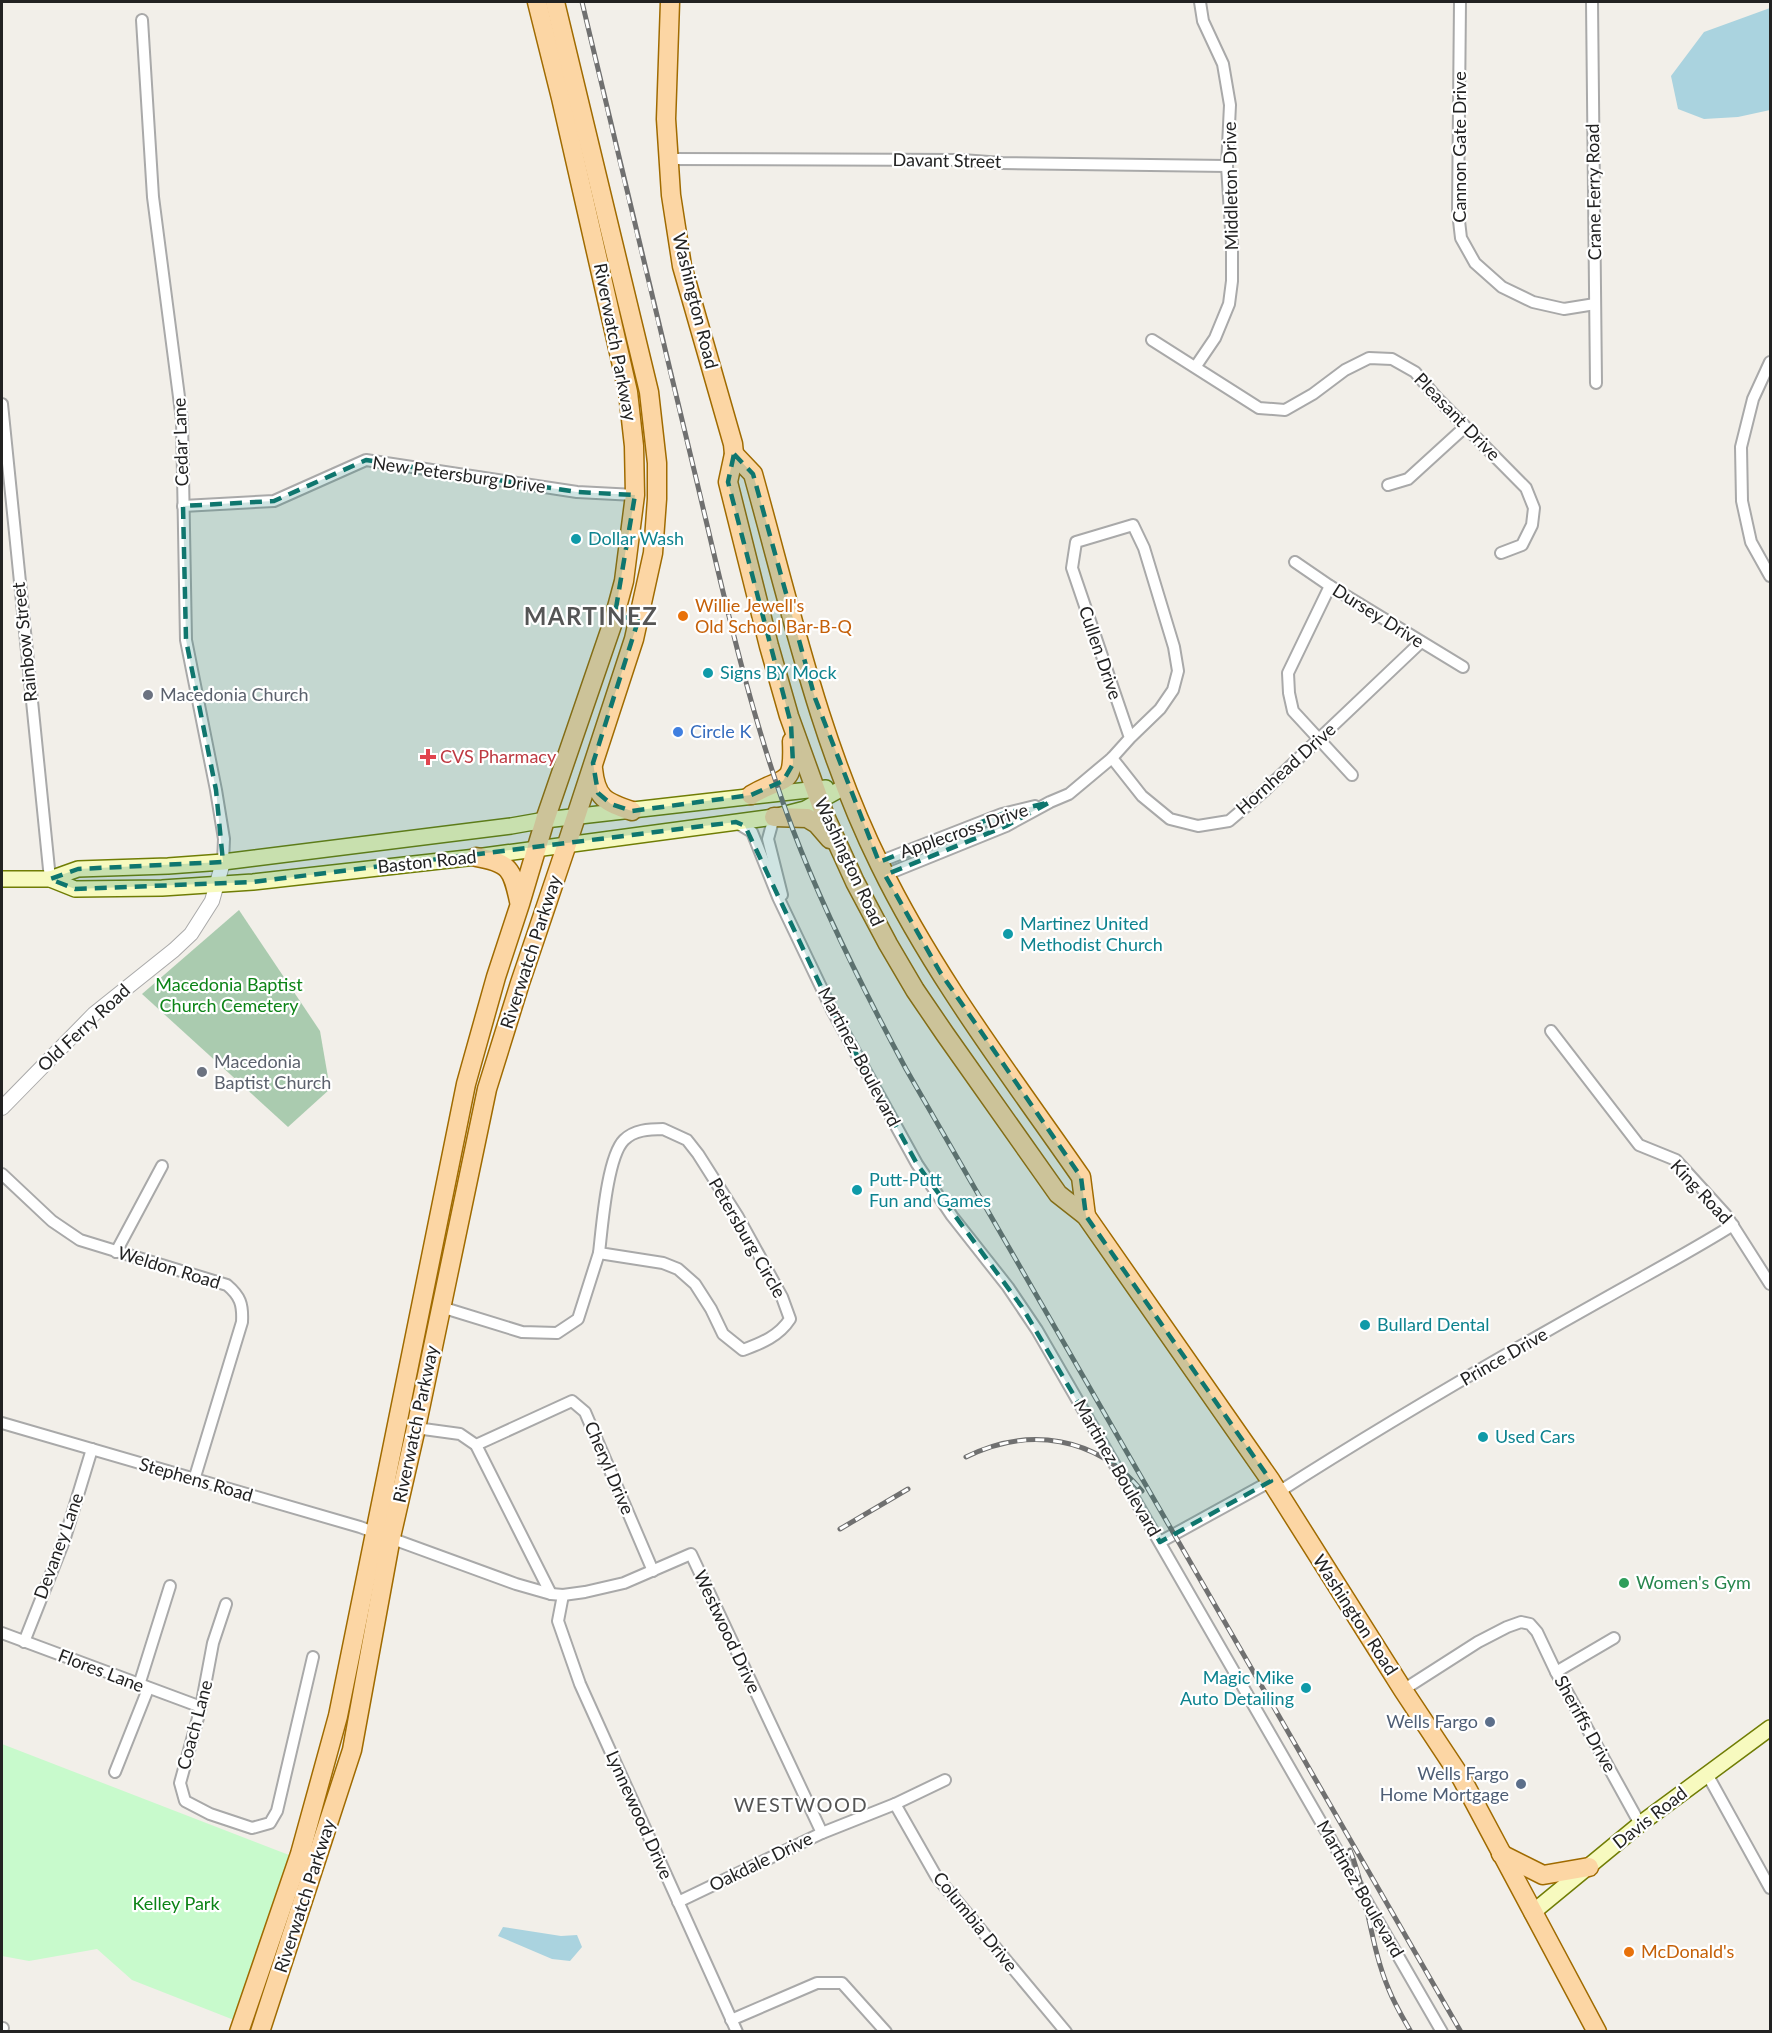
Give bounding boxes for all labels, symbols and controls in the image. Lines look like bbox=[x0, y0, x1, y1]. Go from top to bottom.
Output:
street label: Cannon Gate Drive bbox=[1448, 71, 1470, 223]
street label: Middleton Drive bbox=[1218, 121, 1242, 251]
street label: Crane Ferry Road bbox=[1581, 123, 1605, 261]
street label: Davant Street bbox=[893, 148, 1002, 172]
street label: Washington Road bbox=[668, 231, 723, 371]
street label: Riverwatch Parkway bbox=[590, 261, 642, 423]
street label: Pleasant Drive bbox=[1410, 368, 1505, 465]
street label: Cedar Lane bbox=[167, 397, 193, 487]
street label: New Petersburg Drive bbox=[371, 451, 547, 497]
place label: Dollar Wash bbox=[588, 527, 684, 549]
marker: Dollar Wash bbox=[569, 532, 583, 546]
street label: Dursey Drive bbox=[1329, 578, 1428, 652]
street label: Rainbow Street bbox=[7, 581, 41, 703]
place label: Willie Jewell's Old School Bar-B-Q bbox=[695, 594, 852, 637]
district label: MARTINEZ bbox=[524, 601, 658, 630]
street label: Cullen Drive bbox=[1075, 603, 1127, 702]
marker: Willie Jewell's Old School Bar-B-Q bbox=[676, 609, 690, 623]
place label: Signs BY Mock bbox=[720, 661, 837, 683]
marker: Signs BY Mock bbox=[701, 666, 715, 680]
place label: Macedonia Church bbox=[160, 683, 308, 705]
marker: Macedonia Church bbox=[141, 688, 155, 702]
street label: Hornhead Drive bbox=[1231, 718, 1340, 819]
place label: Circle K bbox=[690, 720, 751, 742]
marker: Circle K bbox=[671, 725, 685, 739]
place label: CVS Pharmacy bbox=[440, 745, 557, 767]
marker: CVS Pharmacy bbox=[421, 750, 435, 764]
street label: Washington Road bbox=[810, 794, 889, 929]
street label: Applecross Drive bbox=[897, 798, 1031, 862]
street label: Baston Road bbox=[376, 845, 477, 877]
street label: Riverwatch Parkway bbox=[495, 871, 565, 1031]
place label: Martinez United Methodist Church bbox=[1020, 912, 1163, 955]
marker: Martinez United Methodist Church bbox=[1001, 927, 1015, 941]
park label: Macedonia Baptist Church Cemetery bbox=[155, 973, 303, 1016]
street label: Old Ferry Road bbox=[32, 979, 134, 1076]
street label: Martinez Boulevard bbox=[814, 983, 906, 1130]
place label: Macedonia Baptist Church bbox=[214, 1050, 331, 1093]
marker: Macedonia Baptist Church bbox=[195, 1065, 209, 1079]
street label: King Road bbox=[1666, 1154, 1737, 1228]
place label: Putt-Putt Fun and Games bbox=[869, 1168, 991, 1211]
street label: Petersburg Circle bbox=[705, 1173, 791, 1302]
marker: Putt-Putt Fun and Games bbox=[850, 1183, 864, 1197]
street label: Weldon Road bbox=[115, 1241, 223, 1293]
place label: Bullard Dental bbox=[1377, 1313, 1489, 1335]
marker: Bullard Dental bbox=[1358, 1318, 1372, 1332]
street label: Prince Drive bbox=[1456, 1322, 1551, 1390]
street label: Riverwatch Parkway bbox=[388, 1342, 443, 1504]
street label: Martinez Boulevard bbox=[1070, 1395, 1166, 1540]
street label: Cheryl Drive bbox=[580, 1418, 639, 1518]
place label: Used Cars bbox=[1495, 1425, 1575, 1447]
marker: Used Cars bbox=[1476, 1430, 1490, 1444]
street label: Stephens Road bbox=[137, 1452, 256, 1506]
street label: Devaney Lane bbox=[29, 1490, 87, 1602]
street label: Washington Road bbox=[1309, 1550, 1403, 1679]
street label: Westwood Drive bbox=[690, 1566, 766, 1697]
place label: Women's Gym bbox=[1636, 1571, 1751, 1593]
marker: Women's Gym bbox=[1617, 1576, 1631, 1590]
street label: Flores Lane bbox=[55, 1644, 147, 1697]
place label: Magic Mike Auto Detailing bbox=[1180, 1666, 1294, 1709]
street label: Sheriffs Drive bbox=[1550, 1671, 1622, 1776]
street label: Coach Lane bbox=[172, 1677, 217, 1772]
marker: Magic Mike Auto Detailing bbox=[1299, 1681, 1313, 1695]
place label: Wells Fargo bbox=[1386, 1710, 1478, 1732]
marker: Wells Fargo bbox=[1483, 1715, 1497, 1729]
street label: Lynnewood Drive bbox=[602, 1747, 678, 1882]
place label: Wells Fargo Home Mortgage bbox=[1380, 1762, 1509, 1805]
marker: Wells Fargo Home Mortgage bbox=[1514, 1777, 1528, 1791]
street label: Davis Road bbox=[1608, 1781, 1691, 1853]
district label: WESTWOOD bbox=[734, 1792, 868, 1816]
street label: Riverwatch Parkway bbox=[269, 1815, 339, 1975]
street label: Martinez Boulevard bbox=[1313, 1816, 1409, 1961]
street label: Oakdale Drive bbox=[705, 1827, 816, 1896]
street label: Columbia Drive bbox=[929, 1867, 1023, 1976]
park label: Kelley Park bbox=[132, 1892, 220, 1914]
place label: McDonald's bbox=[1641, 1940, 1735, 1962]
marker: McDonald's bbox=[1622, 1945, 1636, 1959]

